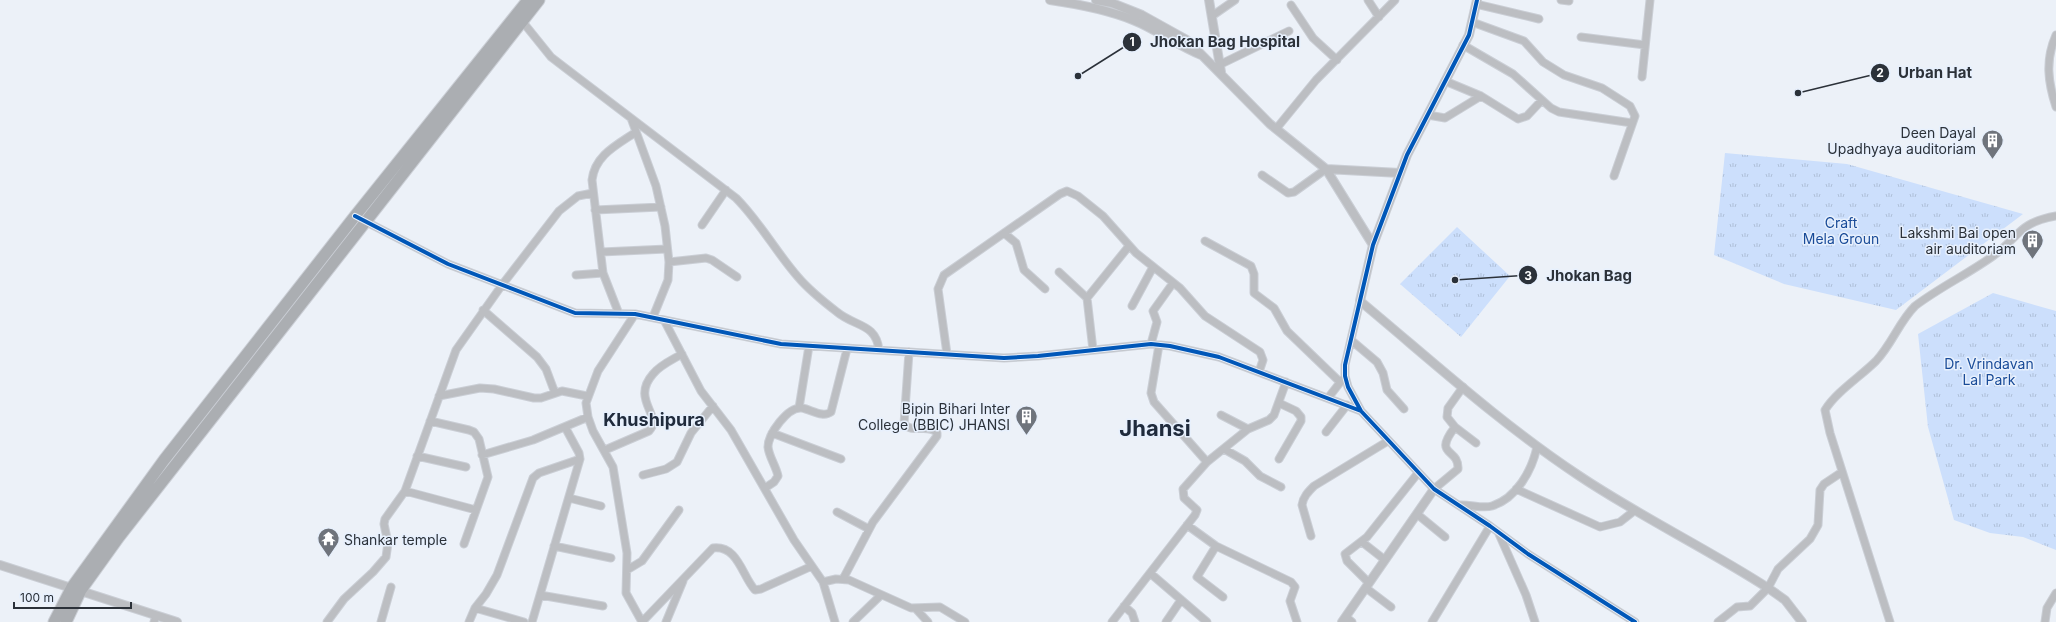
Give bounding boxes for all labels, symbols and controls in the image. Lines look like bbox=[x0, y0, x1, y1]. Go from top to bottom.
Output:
callout: Jhokan Bag Hospital bbox=[1122, 29, 1308, 56]
text: Jhokan Bag Hospital bbox=[1150, 32, 1300, 51]
text: 1 bbox=[1129, 34, 1135, 49]
callout: Urban Hat bbox=[1870, 59, 1980, 86]
text: Urban Hat bbox=[1898, 63, 1972, 82]
text: 2 bbox=[1876, 65, 1884, 80]
place label: Deen Dayal Upadhyaya auditoriam bbox=[1827, 124, 1976, 157]
building icon: Deen Dayal Upadhyaya auditoriam bbox=[1979, 127, 2005, 160]
park label: Craft Mela Groun bbox=[1803, 214, 1879, 247]
place label: Lakshmi Bai open air auditoriam bbox=[1900, 224, 2016, 257]
building icon: Lakshmi Bai open air auditoriam bbox=[2019, 227, 2045, 260]
callout: Jhokan Bag bbox=[1518, 262, 1640, 289]
text: Jhokan Bag bbox=[1546, 266, 1632, 285]
text: 3 bbox=[1524, 268, 1532, 283]
park label: Dr. Vrindavan Lal Park bbox=[1944, 355, 2034, 388]
place label: Bipin Bihari Inter College (BBIC) JHANSI bbox=[858, 400, 1010, 433]
building icon: Bipin Bihari Inter College (BBIC) JHANSI bbox=[1013, 403, 1039, 436]
district label: Khushipura bbox=[603, 409, 705, 430]
district label: Jhansi bbox=[1119, 415, 1191, 441]
temple icon: Shankar temple bbox=[316, 526, 342, 559]
place label: Shankar temple bbox=[344, 531, 447, 548]
scale bar bbox=[14, 584, 131, 610]
text: 100 m bbox=[20, 590, 54, 605]

